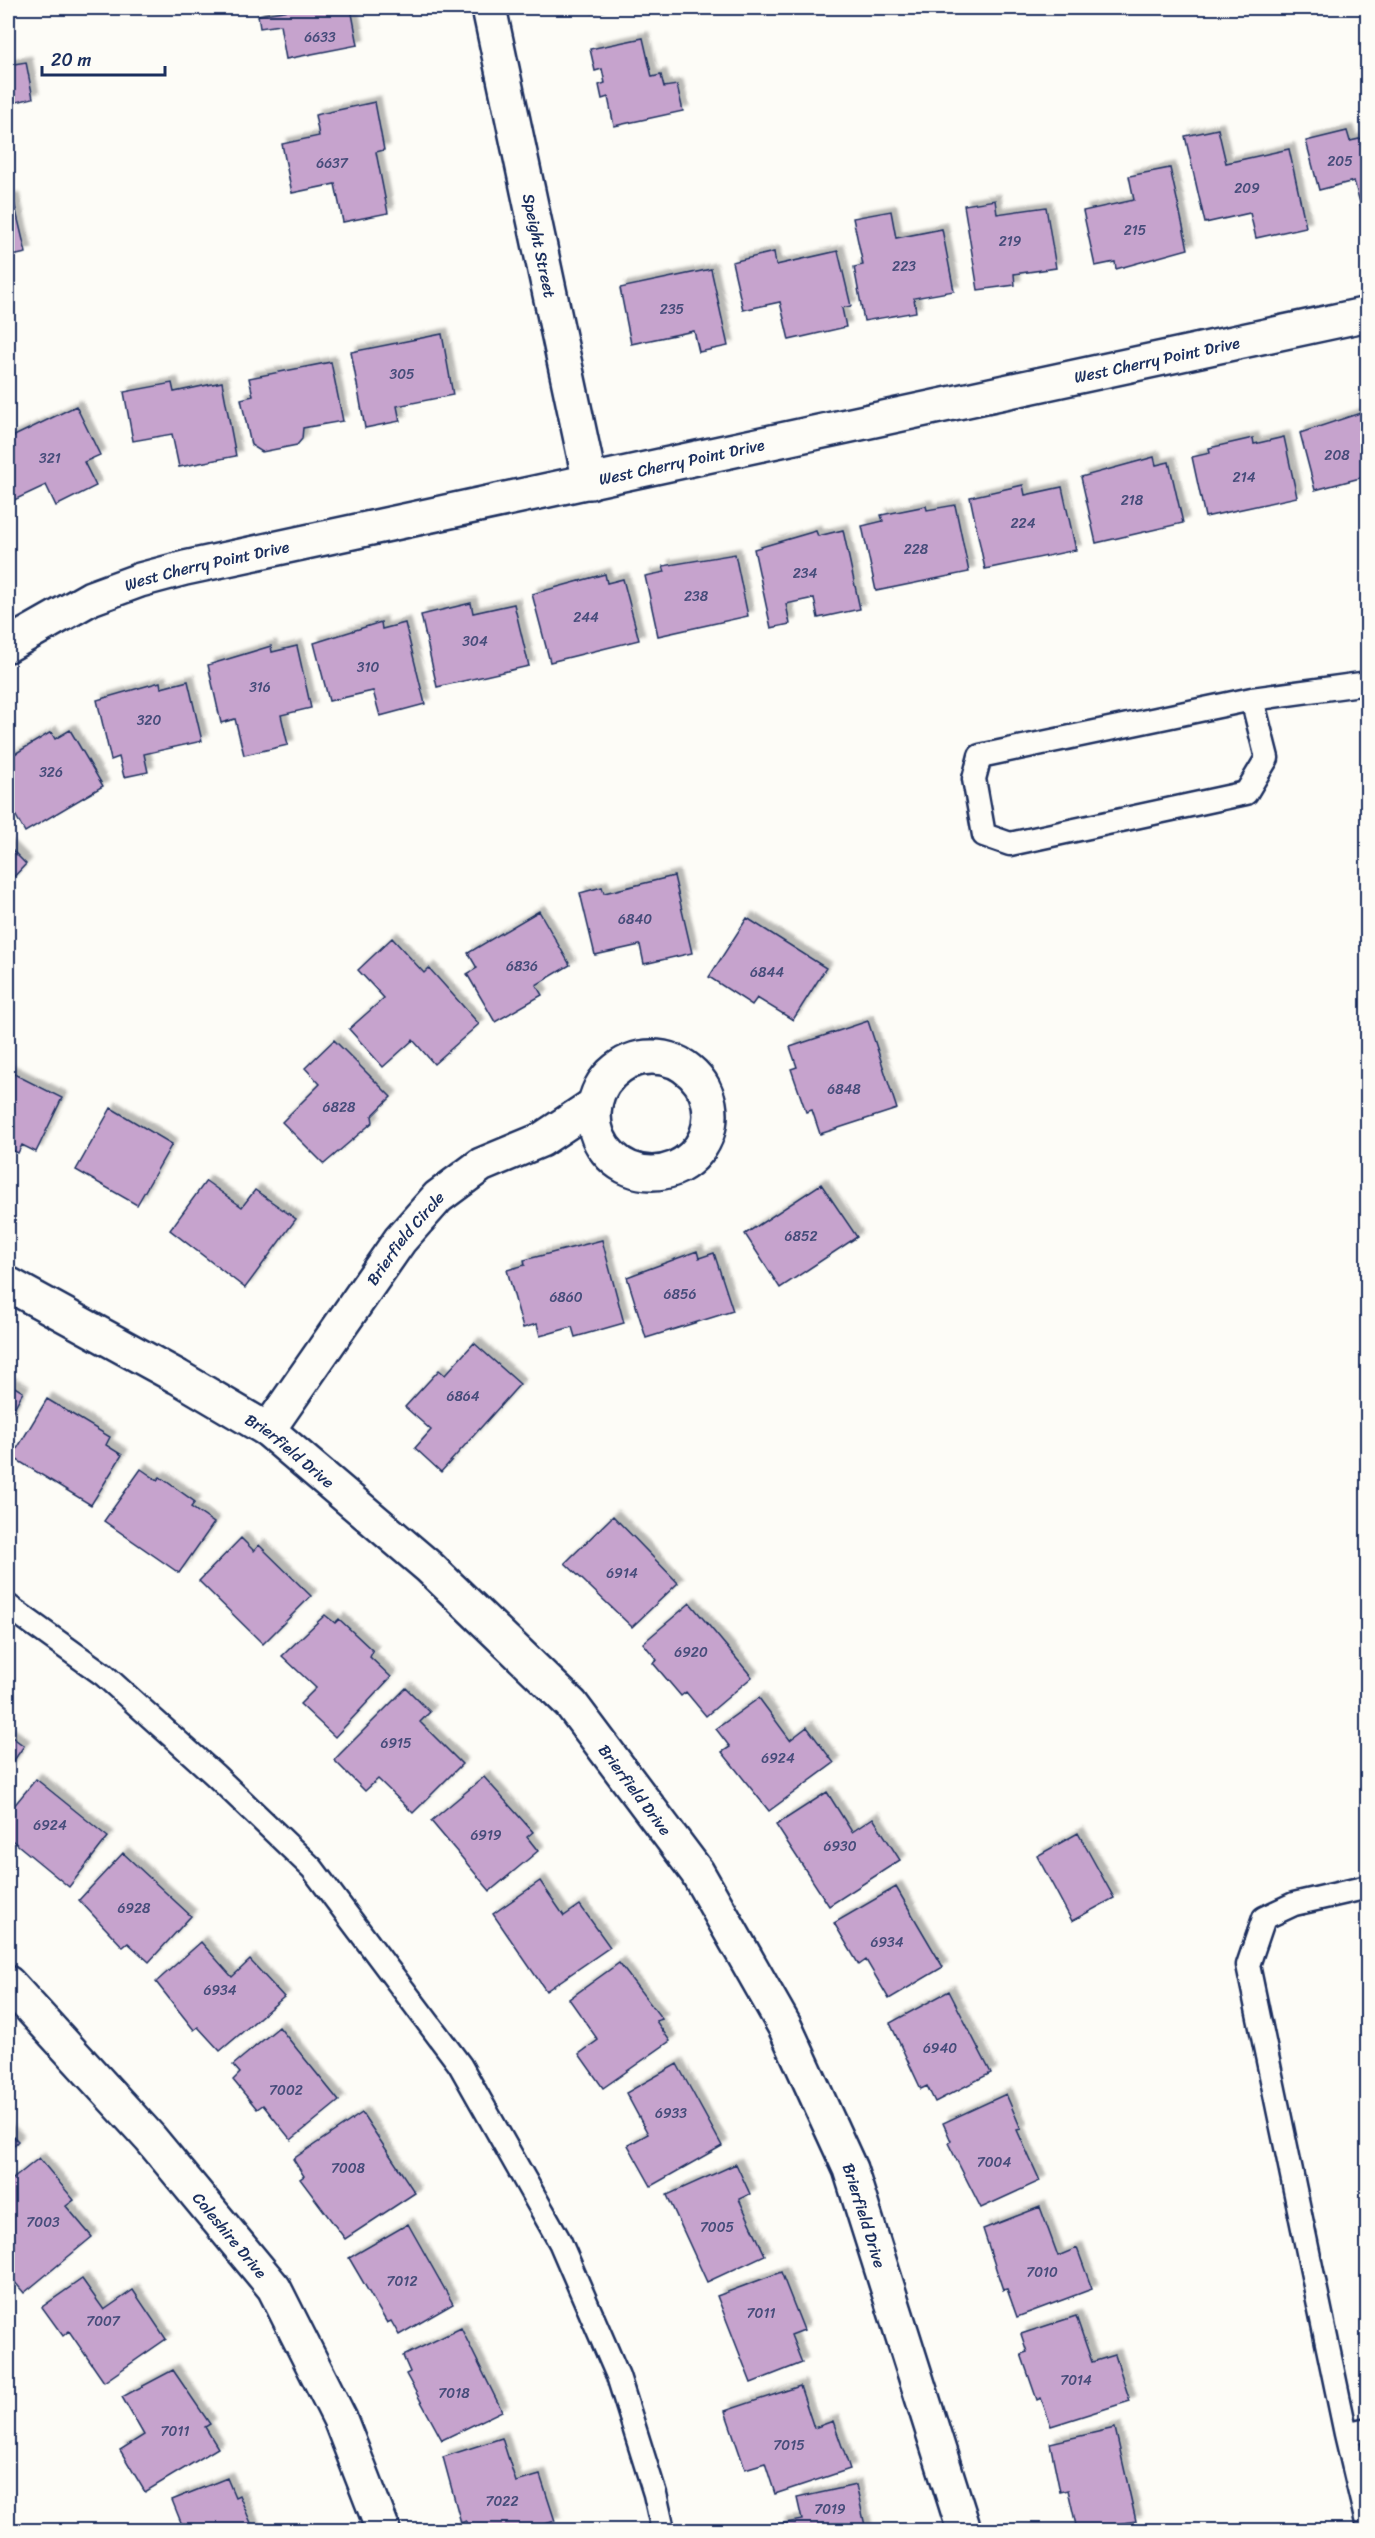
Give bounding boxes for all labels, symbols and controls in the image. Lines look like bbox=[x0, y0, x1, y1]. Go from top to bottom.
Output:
house number: 6633 bbox=[304, 25, 336, 50]
scale bar bbox=[42, 39, 165, 77]
text: 20 m bbox=[51, 44, 91, 76]
house number: 205 bbox=[1327, 149, 1353, 174]
house number: 6637 bbox=[316, 151, 349, 176]
house number: 209 bbox=[1234, 176, 1260, 201]
street label: Speight Street bbox=[514, 191, 565, 300]
house number: 215 bbox=[1124, 218, 1147, 243]
house number: 219 bbox=[999, 229, 1022, 254]
house number: 223 bbox=[892, 254, 916, 279]
house number: 235 bbox=[660, 297, 685, 322]
street label: West Cherry Point Drive bbox=[1071, 327, 1243, 391]
house number: 305 bbox=[389, 362, 415, 387]
street label: West Cherry Point Drive bbox=[596, 429, 767, 493]
house number: 208 bbox=[1324, 443, 1350, 468]
house number: 321 bbox=[39, 446, 61, 471]
house number: 214 bbox=[1233, 465, 1256, 490]
house number: 218 bbox=[1121, 488, 1144, 513]
house number: 224 bbox=[1011, 511, 1036, 536]
street label: West Cherry Point Drive bbox=[120, 531, 292, 599]
house number: 228 bbox=[904, 537, 929, 562]
house number: 234 bbox=[793, 561, 818, 586]
house number: 238 bbox=[684, 584, 709, 609]
house number: 244 bbox=[573, 605, 599, 630]
house number: 304 bbox=[462, 629, 488, 654]
house number: 310 bbox=[357, 655, 379, 680]
house number: 316 bbox=[249, 675, 271, 700]
house number: 320 bbox=[137, 708, 161, 733]
house number: 326 bbox=[39, 760, 63, 785]
house number: 6840 bbox=[618, 907, 652, 932]
house number: 6836 bbox=[506, 954, 538, 979]
house number: 6844 bbox=[750, 960, 784, 985]
house number: 6848 bbox=[827, 1077, 861, 1102]
house number: 6828 bbox=[323, 1095, 356, 1120]
street label: Brierfield Circle bbox=[358, 1183, 450, 1291]
house number: 6852 bbox=[784, 1224, 818, 1249]
house number: 6856 bbox=[664, 1282, 696, 1307]
house number: 6860 bbox=[549, 1285, 583, 1310]
house number: 6864 bbox=[446, 1384, 480, 1409]
street label: Brierfield Drive bbox=[239, 1405, 342, 1496]
house number: 6914 bbox=[606, 1561, 638, 1586]
house number: 6920 bbox=[674, 1640, 708, 1665]
house number: 6915 bbox=[380, 1731, 412, 1756]
street label: Brierfield Drive bbox=[591, 1737, 680, 1842]
house number: 6924 bbox=[761, 1746, 795, 1771]
house number: 6924 bbox=[33, 1813, 67, 1838]
house number: 6919 bbox=[470, 1823, 502, 1848]
house number: 6930 bbox=[823, 1834, 857, 1859]
house number: 6928 bbox=[117, 1896, 151, 1921]
house number: 6934 bbox=[871, 1930, 904, 1955]
house number: 6934 bbox=[204, 1978, 237, 2003]
house number: 6940 bbox=[923, 2036, 957, 2061]
house number: 7002 bbox=[269, 2078, 303, 2103]
house number: 6933 bbox=[655, 2101, 687, 2126]
house number: 7004 bbox=[977, 2150, 1011, 2175]
house number: 7008 bbox=[331, 2156, 366, 2181]
street label: Brierfield Drive bbox=[834, 2158, 895, 2272]
street label: Coleshire Drive bbox=[185, 2185, 275, 2285]
house number: 7003 bbox=[26, 2210, 60, 2235]
house number: 7005 bbox=[700, 2215, 735, 2240]
house number: 7010 bbox=[1026, 2260, 1058, 2285]
house number: 7012 bbox=[387, 2269, 417, 2294]
house number: 7011 bbox=[747, 2301, 775, 2326]
house number: 7007 bbox=[86, 2309, 121, 2334]
house number: 7014 bbox=[1060, 2368, 1092, 2393]
house number: 7018 bbox=[438, 2381, 470, 2406]
house number: 7011 bbox=[161, 2419, 189, 2444]
house number: 7015 bbox=[773, 2433, 805, 2458]
house number: 7022 bbox=[486, 2489, 519, 2514]
house number: 7019 bbox=[814, 2497, 846, 2522]

